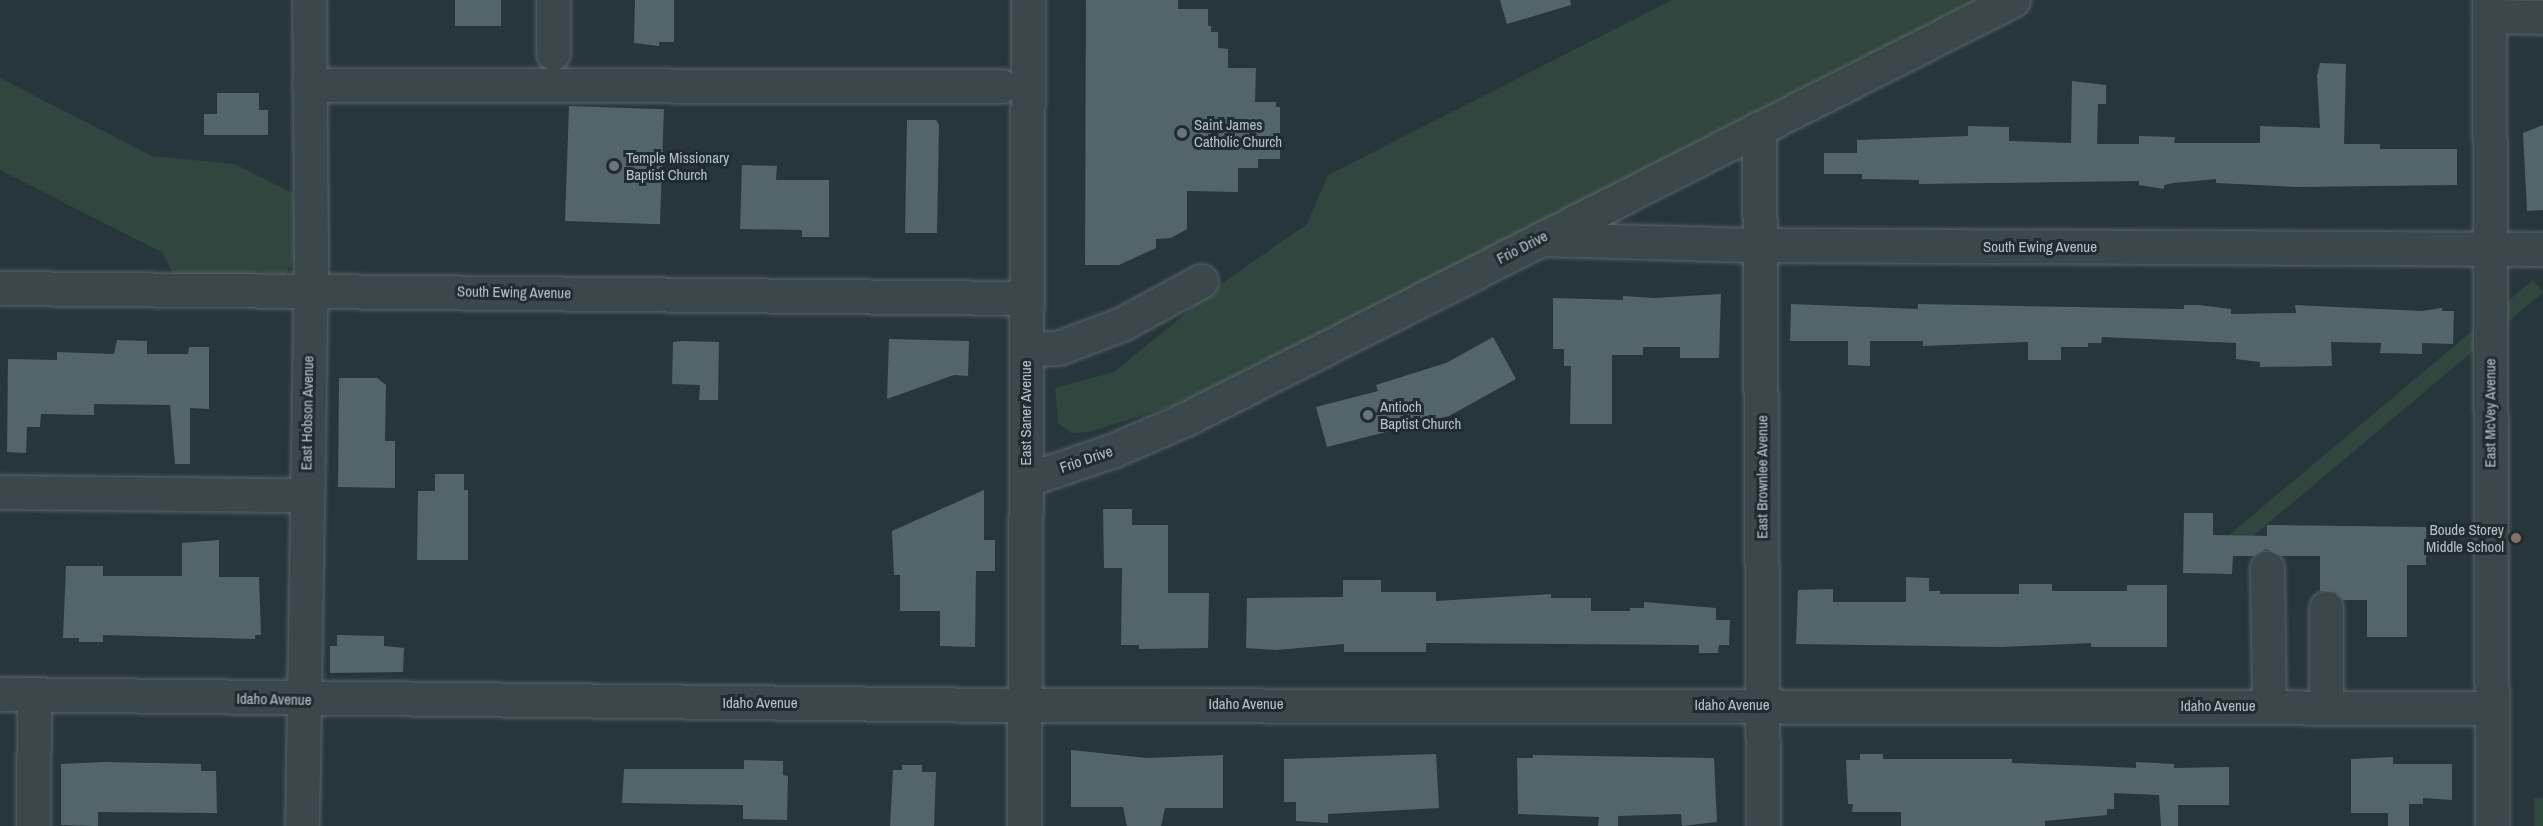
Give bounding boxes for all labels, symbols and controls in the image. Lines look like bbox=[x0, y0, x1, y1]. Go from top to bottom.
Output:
place label: Saint James Catholic Church bbox=[1194, 115, 1282, 150]
marker: Saint James Catholic Church bbox=[1175, 126, 1189, 140]
place label: Temple Missionary Baptist Church bbox=[626, 148, 729, 183]
marker: Temple Missionary Baptist Church bbox=[607, 159, 621, 173]
street label: Frio Drive bbox=[1494, 227, 1550, 267]
street label: South Ewing Avenue bbox=[1983, 238, 2097, 256]
street label: South Ewing Avenue bbox=[457, 282, 571, 302]
street label: East Hobson Avenue bbox=[297, 355, 317, 471]
street label: East McVey Avenue bbox=[2481, 358, 2499, 468]
street label: East Saner Avenue bbox=[1017, 360, 1035, 466]
place label: Antioch Baptist Church bbox=[1380, 397, 1461, 432]
marker: Antioch Baptist Church bbox=[1361, 408, 1375, 422]
street label: East Brownlee Avenue bbox=[1753, 415, 1771, 539]
street label: Frio Drive bbox=[1057, 442, 1115, 476]
place label: Boude Storey Middle School bbox=[2426, 520, 2504, 555]
marker: Boude Storey Middle School bbox=[2509, 531, 2523, 545]
street label: Idaho Avenue bbox=[236, 689, 312, 709]
street label: Idaho Avenue bbox=[722, 694, 798, 712]
street label: Idaho Avenue bbox=[1208, 695, 1284, 713]
street label: Idaho Avenue bbox=[1694, 696, 1770, 714]
street label: Idaho Avenue bbox=[2180, 697, 2256, 715]

